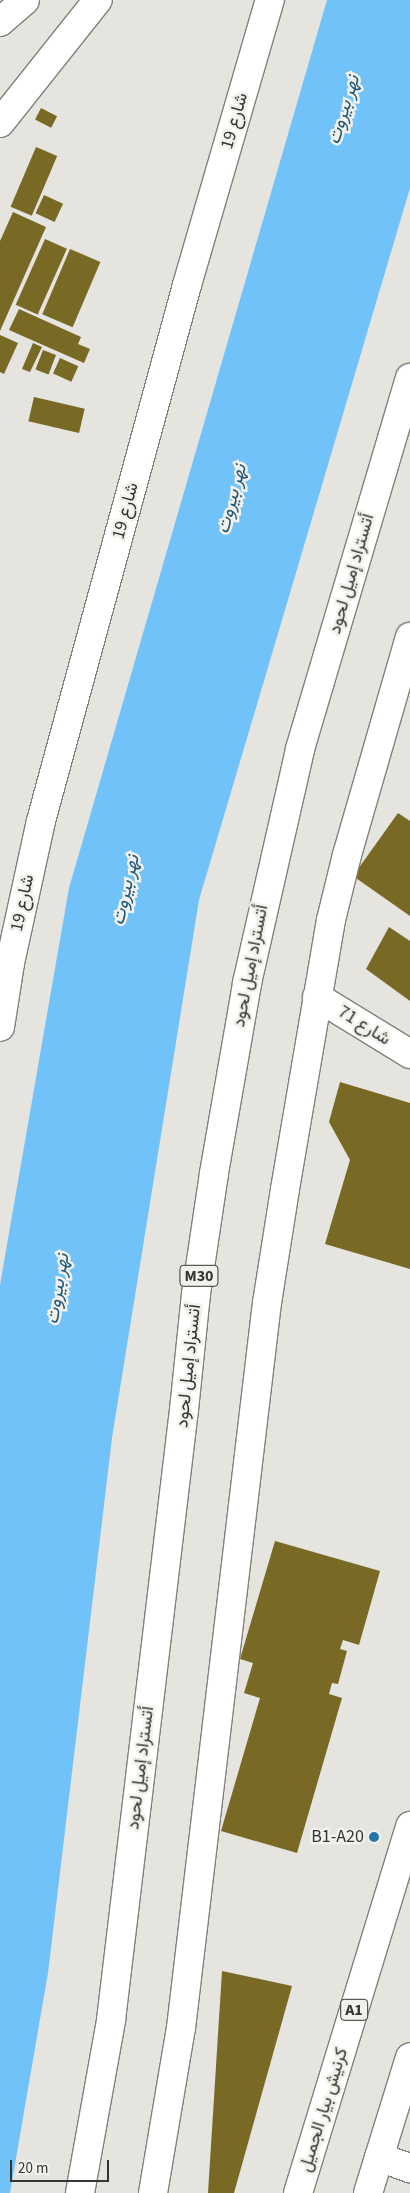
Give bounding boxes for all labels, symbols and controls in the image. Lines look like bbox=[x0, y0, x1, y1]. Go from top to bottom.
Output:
water label: نهر بيروت bbox=[323, 73, 365, 147]
street label: شارع 19 bbox=[217, 90, 253, 152]
water label: نهر بيروت bbox=[212, 462, 252, 536]
street label: شارع 19 bbox=[108, 480, 144, 542]
street label: أتستراد إميل لحود bbox=[325, 511, 379, 637]
water label: نهر بيروت bbox=[107, 853, 145, 927]
street label: شارع 19 bbox=[6, 873, 40, 933]
street label: أتستراد إميل لحود bbox=[229, 903, 273, 1029]
street label: شارع 71 bbox=[334, 1002, 394, 1050]
water label: نهر بيروت bbox=[41, 1252, 75, 1326]
road number: M30 bbox=[179, 1262, 219, 1290]
street label: أتستراد إميل لحود bbox=[172, 1303, 206, 1429]
street label: أتستراد إميل لحود bbox=[123, 1705, 159, 1831]
place label: B1-A20 bbox=[311, 1826, 364, 1848]
marker: B1-A20 bbox=[368, 1831, 380, 1843]
road number: A1 bbox=[339, 1996, 369, 2024]
street label: كرنيش بيار الجميل bbox=[295, 2045, 353, 2175]
scale bar bbox=[12, 2150, 111, 2182]
text: 20 m bbox=[18, 2158, 48, 2179]

